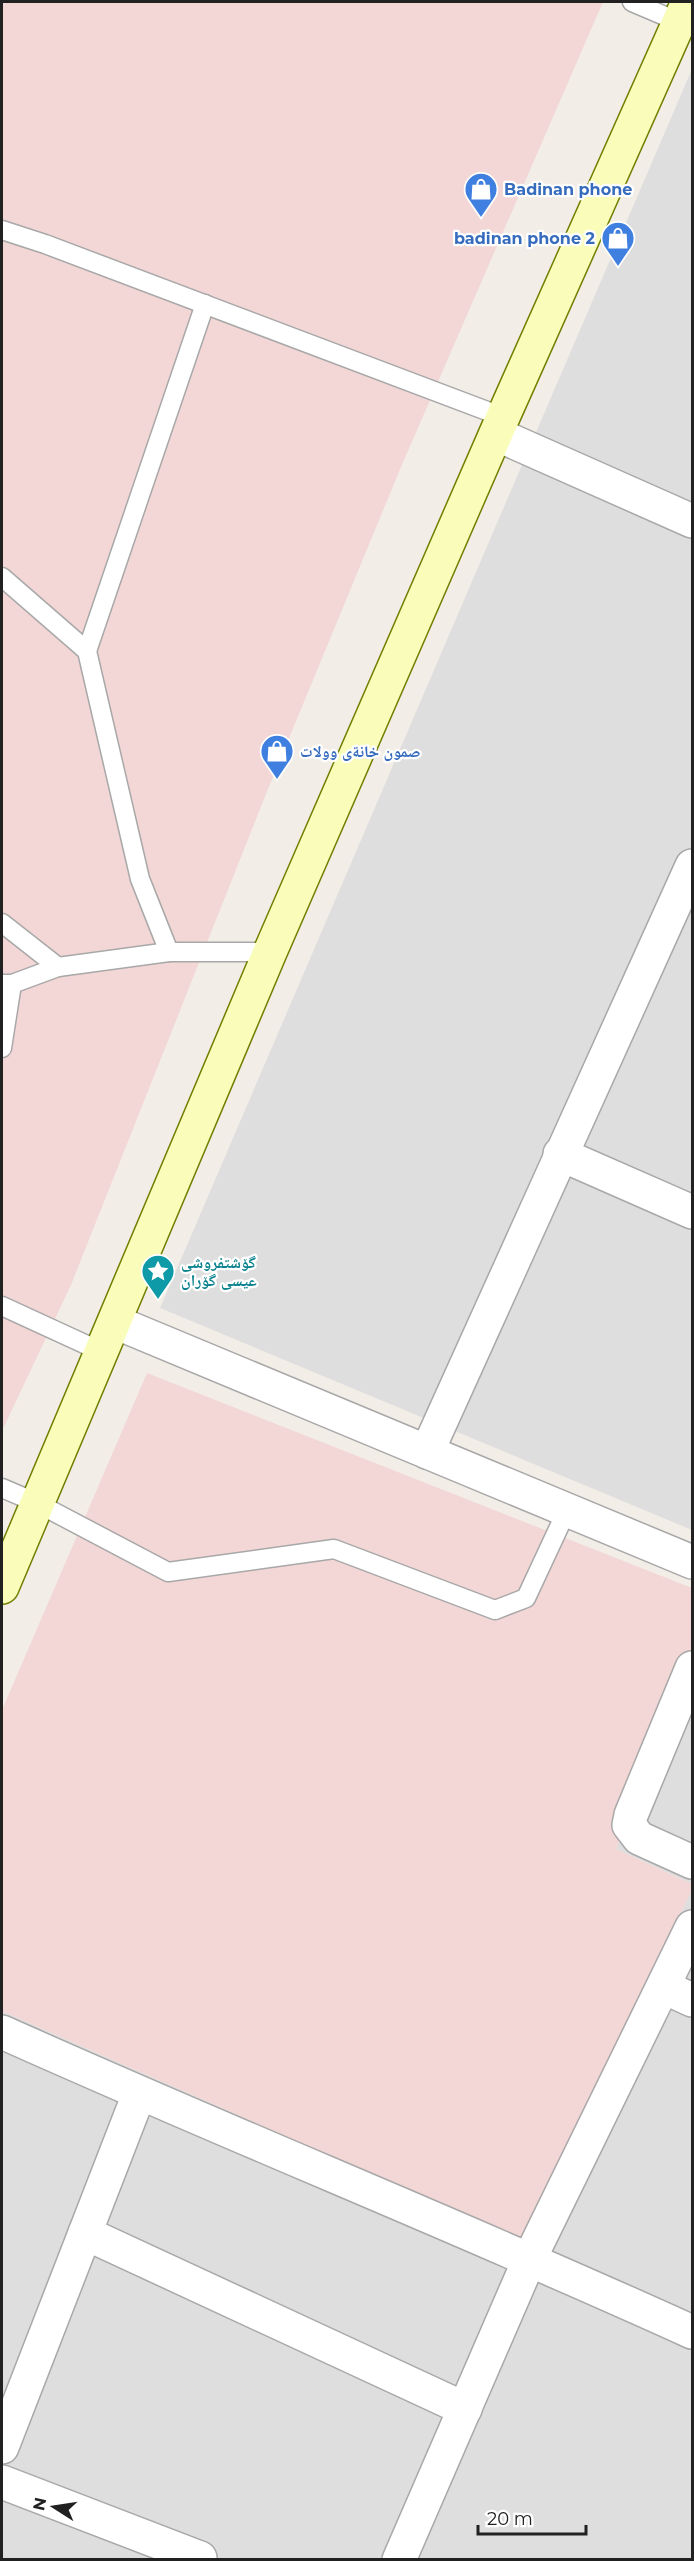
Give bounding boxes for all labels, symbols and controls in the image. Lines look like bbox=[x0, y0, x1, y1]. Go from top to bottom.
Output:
shop icon: Badinan phone bbox=[463, 171, 499, 218]
place label: Badinan phone bbox=[504, 180, 632, 199]
shop icon: badinan phone 2 bbox=[600, 220, 636, 267]
place label: badinan phone 2 bbox=[454, 229, 595, 248]
shop icon: صمون خانةی وولات bbox=[259, 733, 295, 780]
place label: صمون خانةی وولات bbox=[300, 742, 420, 761]
place icon: گۆشتفروشی عیسی گۆران bbox=[140, 1253, 176, 1300]
place label: گۆشتفروشی عیسی گۆران bbox=[181, 1253, 257, 1290]
north arrow bbox=[24, 2477, 84, 2537]
text: N bbox=[29, 2496, 50, 2512]
scale bar bbox=[478, 2498, 586, 2536]
text: 20 m bbox=[487, 2508, 533, 2530]

